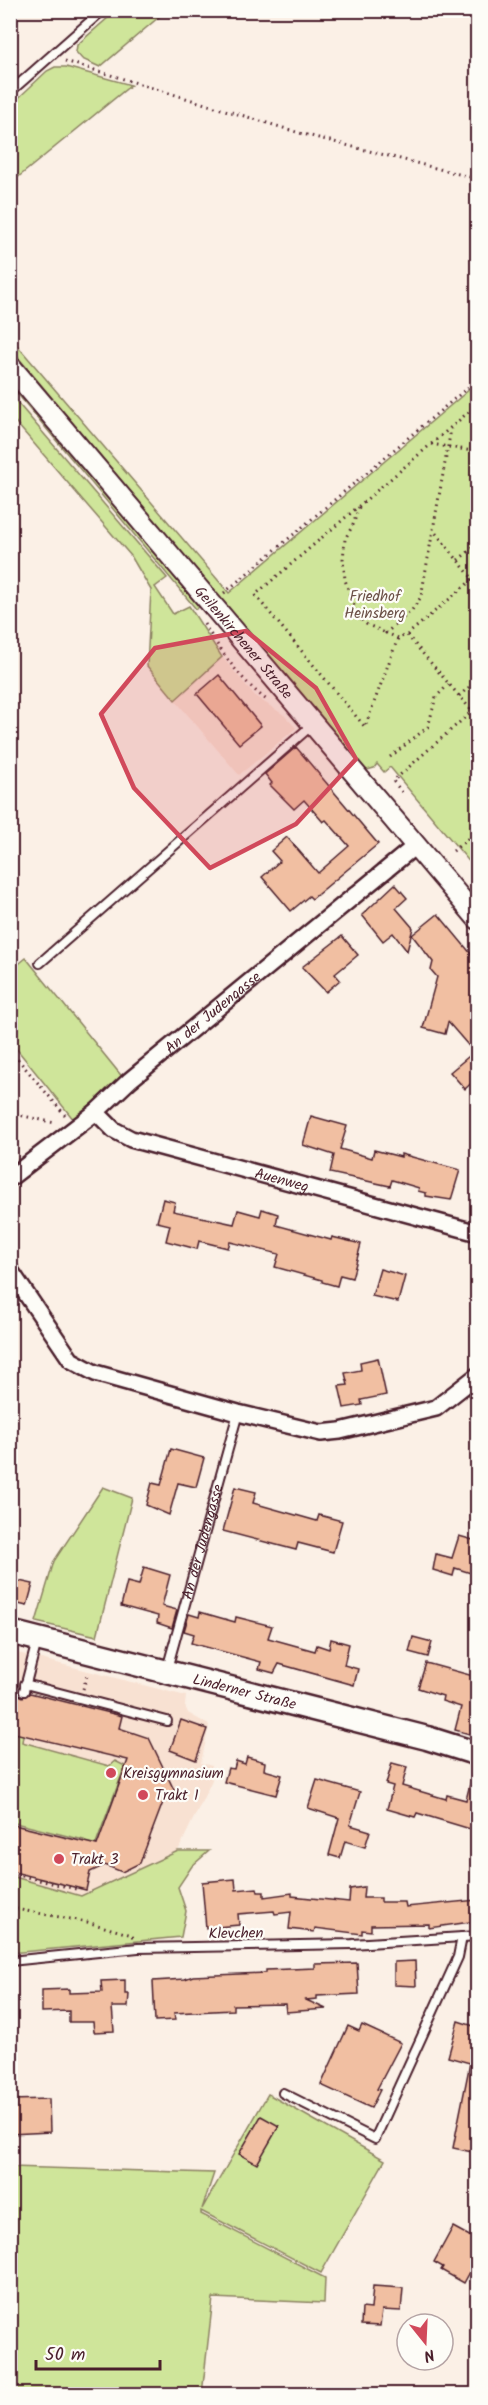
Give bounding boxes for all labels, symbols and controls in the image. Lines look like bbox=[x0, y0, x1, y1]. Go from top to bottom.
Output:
street label: Geilenkirchener Straße bbox=[188, 581, 298, 705]
park label: Friedhof Heinsberg bbox=[344, 585, 406, 626]
street label: An der Judengasse bbox=[160, 966, 267, 1060]
street label: Auenweg bbox=[252, 1162, 311, 1200]
street label: An der Judengasse bbox=[176, 1481, 231, 1602]
street label: Linderner Straße bbox=[190, 1668, 299, 1717]
place label: Kreisgymnasium bbox=[123, 1762, 224, 1786]
marker: Kreisgymnasium bbox=[104, 1766, 118, 1780]
place label: Trakt 1 bbox=[155, 1784, 199, 1808]
marker: Trakt 1 bbox=[136, 1788, 150, 1802]
place label: Trakt 3 bbox=[71, 1848, 119, 1872]
marker: Trakt 3 bbox=[52, 1852, 66, 1866]
street label: Klevchen bbox=[208, 1922, 264, 1946]
north arrow bbox=[395, 2312, 455, 2372]
scale bar bbox=[36, 2333, 160, 2371]
text: 50 m bbox=[45, 2341, 85, 2370]
text: N bbox=[421, 2341, 438, 2368]

